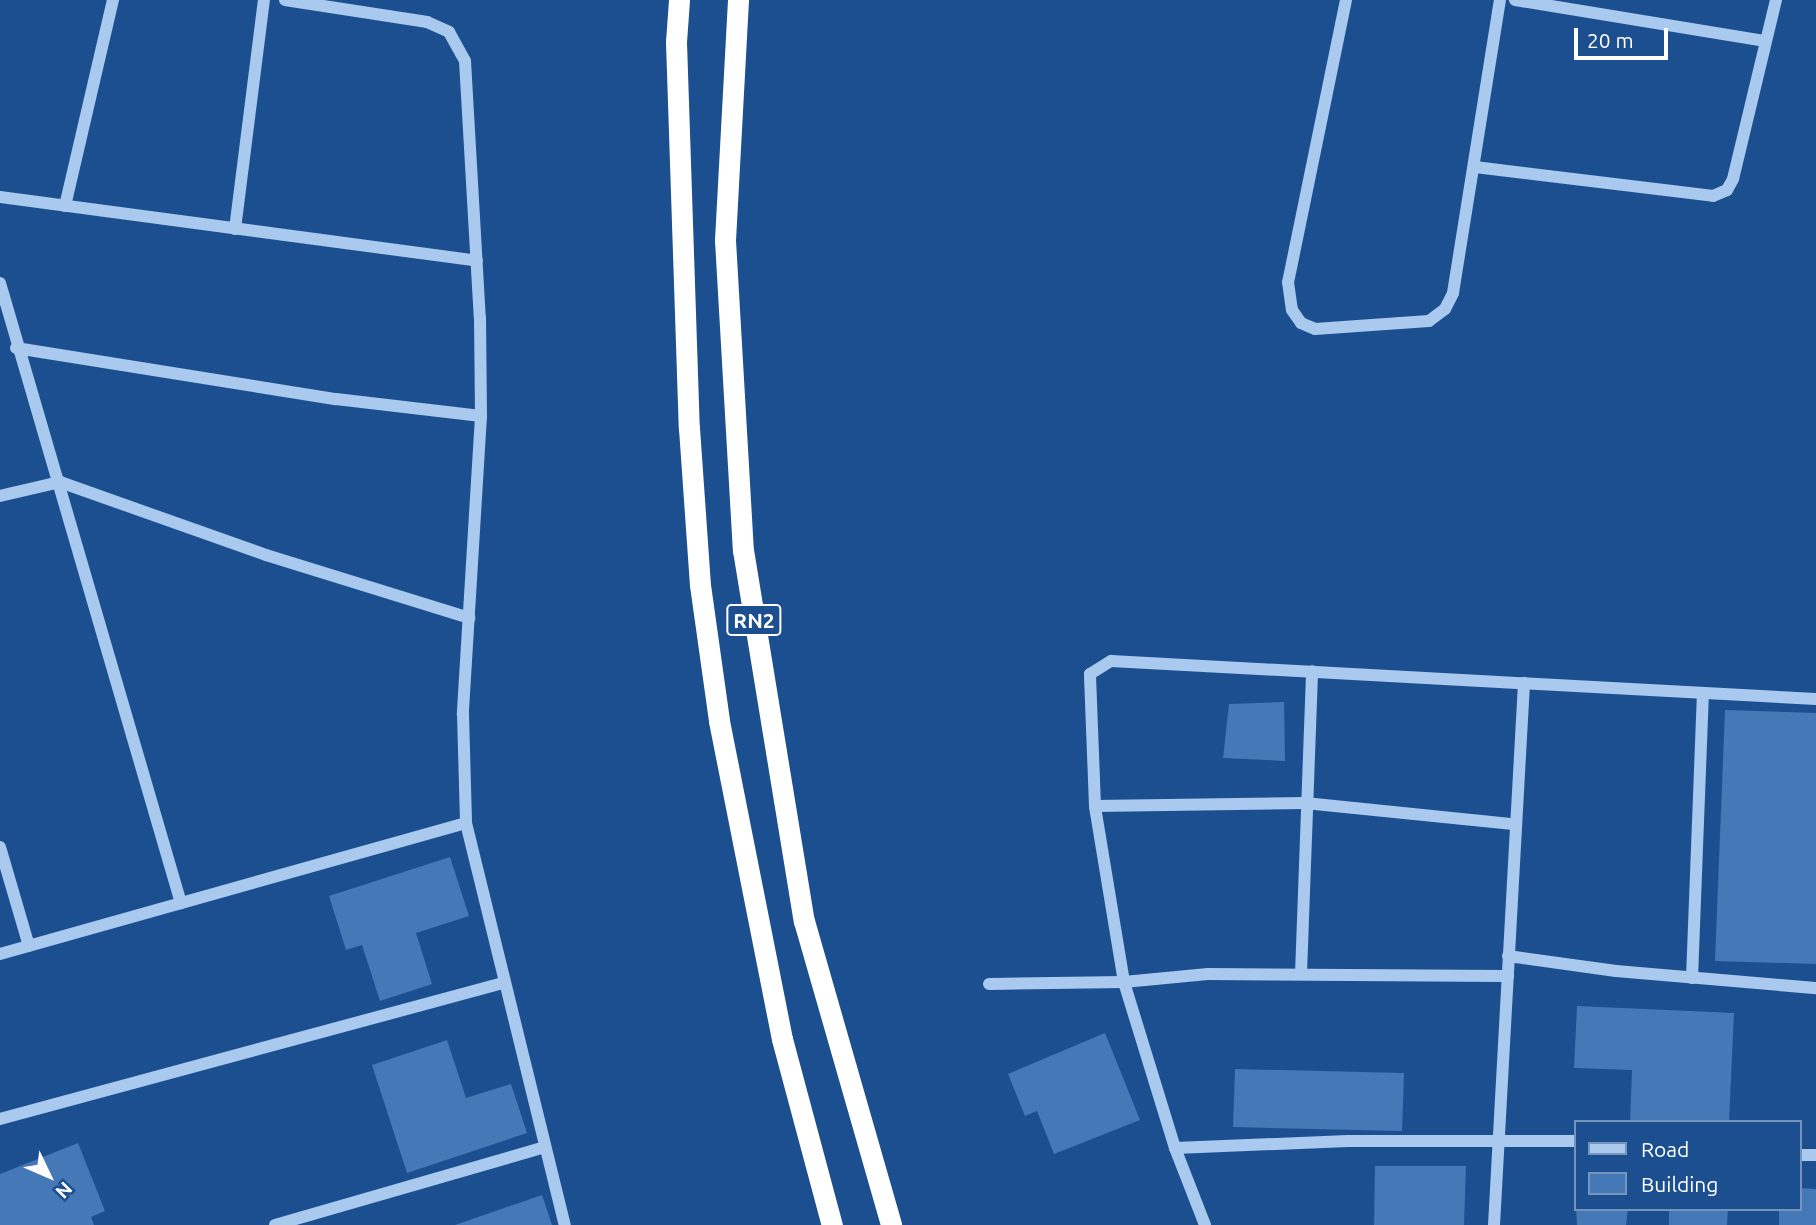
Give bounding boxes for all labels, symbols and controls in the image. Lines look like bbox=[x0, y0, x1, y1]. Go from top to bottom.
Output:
scale bar bbox=[1578, 14, 1672, 58]
text: 20 m bbox=[1587, 28, 1634, 52]
road number: RN2 bbox=[726, 602, 782, 638]
legend bbox=[1574, 1120, 1802, 1211]
text: Road bbox=[1641, 1137, 1689, 1161]
north arrow bbox=[14, 1141, 84, 1211]
text: Building bbox=[1641, 1172, 1718, 1196]
text: N bbox=[51, 1178, 77, 1203]

